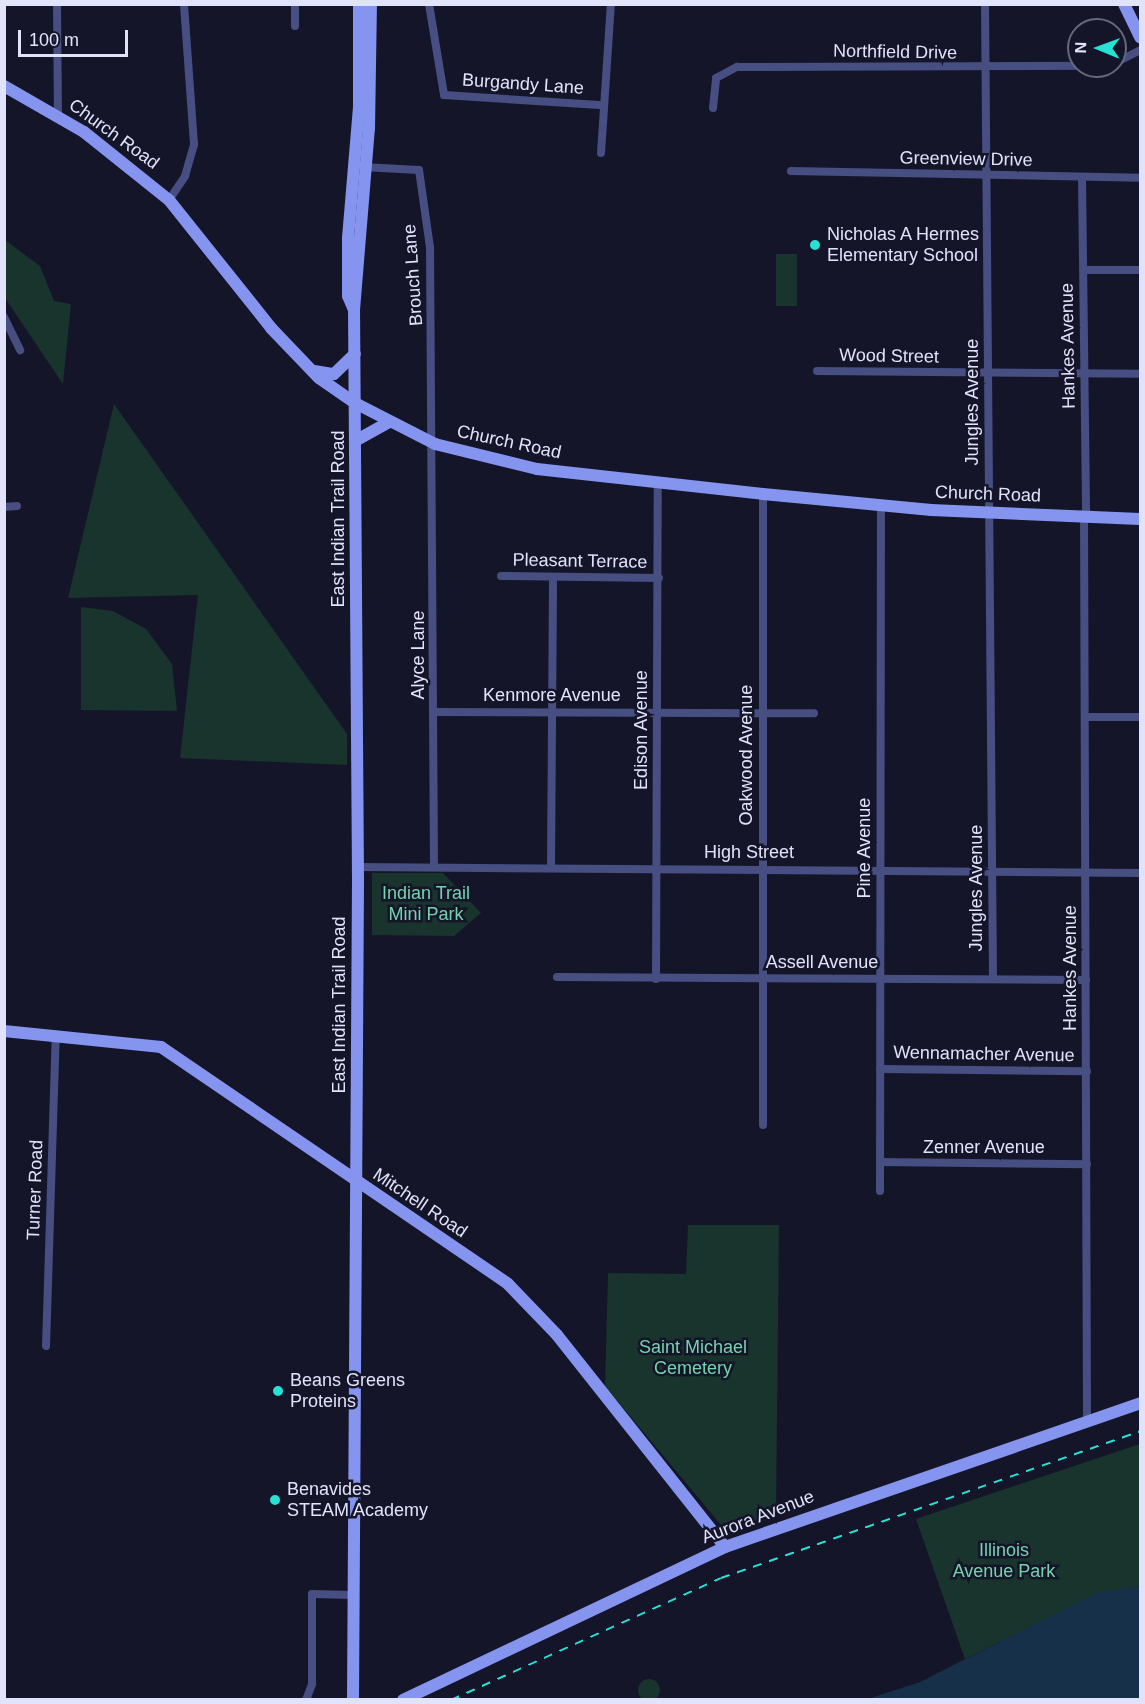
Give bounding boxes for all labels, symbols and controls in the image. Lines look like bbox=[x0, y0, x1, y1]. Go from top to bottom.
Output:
scale bar bbox=[21, 18, 130, 56]
north arrow bbox=[1067, 18, 1127, 78]
text: 100 m bbox=[29, 30, 79, 50]
street label: Northfield Drive bbox=[833, 40, 957, 64]
text: N bbox=[1072, 42, 1089, 54]
street label: Burgandy Lane bbox=[461, 69, 585, 99]
street label: Church Road bbox=[65, 94, 163, 174]
street label: Greenview Drive bbox=[899, 147, 1033, 171]
street label: Brouch Lane bbox=[399, 223, 427, 327]
place label: Nicholas A Hermes Elementary School bbox=[827, 224, 981, 266]
marker: Nicholas A Hermes Elementary School bbox=[808, 238, 822, 252]
street label: Hankes Avenue bbox=[1056, 282, 1080, 410]
street label: Jungles Avenue bbox=[961, 338, 983, 466]
street label: Wood Street bbox=[839, 344, 939, 368]
street label: Church Road bbox=[455, 420, 563, 464]
street label: East Indian Trail Road bbox=[327, 430, 349, 608]
street label: Church Road bbox=[935, 481, 1041, 507]
street label: Pleasant Terrace bbox=[512, 549, 648, 573]
street label: Alyce Lane bbox=[407, 610, 429, 700]
street label: Edison Avenue bbox=[630, 670, 652, 790]
street label: Kenmore Avenue bbox=[483, 684, 621, 706]
street label: Oakwood Avenue bbox=[735, 684, 757, 826]
street label: Pine Avenue bbox=[853, 797, 875, 899]
street label: Jungles Avenue bbox=[965, 824, 987, 952]
street label: High Street bbox=[704, 841, 794, 863]
park label: Indian Trail Mini Park bbox=[382, 883, 470, 926]
street label: Hankes Avenue bbox=[1059, 905, 1081, 1031]
street label: East Indian Trail Road bbox=[328, 916, 350, 1094]
street label: Assell Avenue bbox=[765, 951, 879, 973]
street label: Wennamacher Avenue bbox=[893, 1042, 1075, 1066]
street label: Zenner Avenue bbox=[923, 1136, 1045, 1158]
street label: Turner Road bbox=[22, 1139, 48, 1241]
street label: Mitchell Road bbox=[369, 1164, 471, 1242]
park label: Saint Michael Cemetery bbox=[639, 1337, 747, 1380]
place label: Beans Greens Proteins bbox=[290, 1370, 405, 1412]
marker: Beans Greens Proteins bbox=[271, 1384, 285, 1398]
place label: Benavides STEAM Academy bbox=[287, 1479, 429, 1522]
street label: Aurora Avenue bbox=[698, 1485, 818, 1549]
marker: Benavides STEAM Academy bbox=[268, 1493, 282, 1507]
park label: Illinois Avenue Park bbox=[953, 1540, 1055, 1582]

